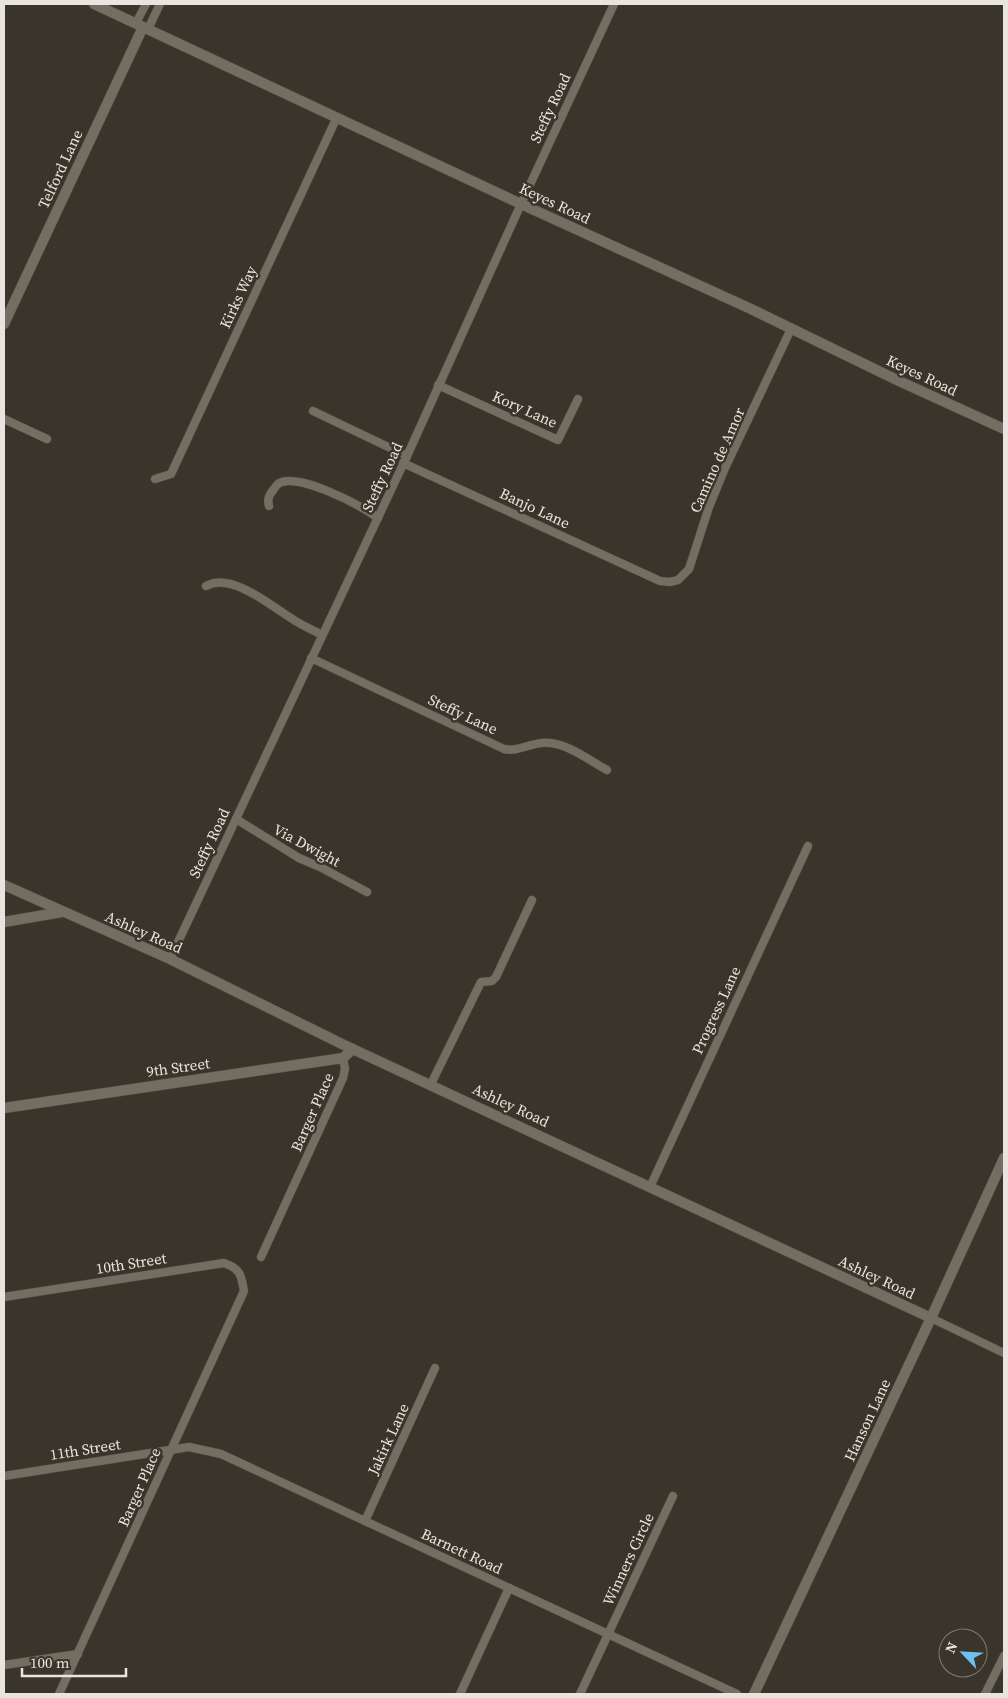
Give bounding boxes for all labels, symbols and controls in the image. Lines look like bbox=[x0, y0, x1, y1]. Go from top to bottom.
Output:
street label: Steffy Road bbox=[525, 69, 576, 146]
street label: Telford Lane bbox=[33, 126, 88, 212]
street label: Keyes Road bbox=[516, 177, 594, 229]
street label: Kirks Way bbox=[214, 262, 262, 332]
street label: Keyes Road bbox=[883, 349, 961, 401]
street label: Kory Lane bbox=[489, 385, 561, 433]
street label: Camino de Amor bbox=[684, 403, 750, 516]
street label: Steffy Road bbox=[357, 438, 408, 515]
street label: Banjo Lane bbox=[496, 483, 574, 534]
street label: Steffy Lane bbox=[425, 689, 501, 739]
street label: Steffy Road bbox=[184, 804, 235, 881]
street label: Via Dwight bbox=[270, 819, 344, 872]
street label: Ashley Road bbox=[102, 906, 186, 959]
street label: Progress Lane bbox=[687, 962, 746, 1057]
street label: 9th Street bbox=[145, 1052, 211, 1082]
street label: Barger Place bbox=[285, 1069, 339, 1155]
street label: Ashley Road bbox=[469, 1078, 553, 1132]
street label: 10th Street bbox=[94, 1247, 168, 1279]
street label: Ashley Road bbox=[835, 1250, 919, 1304]
street label: Hanson Lane bbox=[839, 1375, 895, 1465]
street label: Jakirk Lane bbox=[362, 1400, 414, 1479]
street label: 11th Street bbox=[48, 1433, 122, 1465]
street label: Barger Place bbox=[112, 1444, 166, 1530]
street label: Winners Circle bbox=[597, 1509, 659, 1609]
street label: Barnett Road bbox=[418, 1523, 507, 1579]
north arrow bbox=[938, 1628, 988, 1678]
text: N bbox=[940, 1639, 962, 1656]
scale bar bbox=[22, 1646, 126, 1678]
text: 100 m bbox=[30, 1652, 70, 1673]

